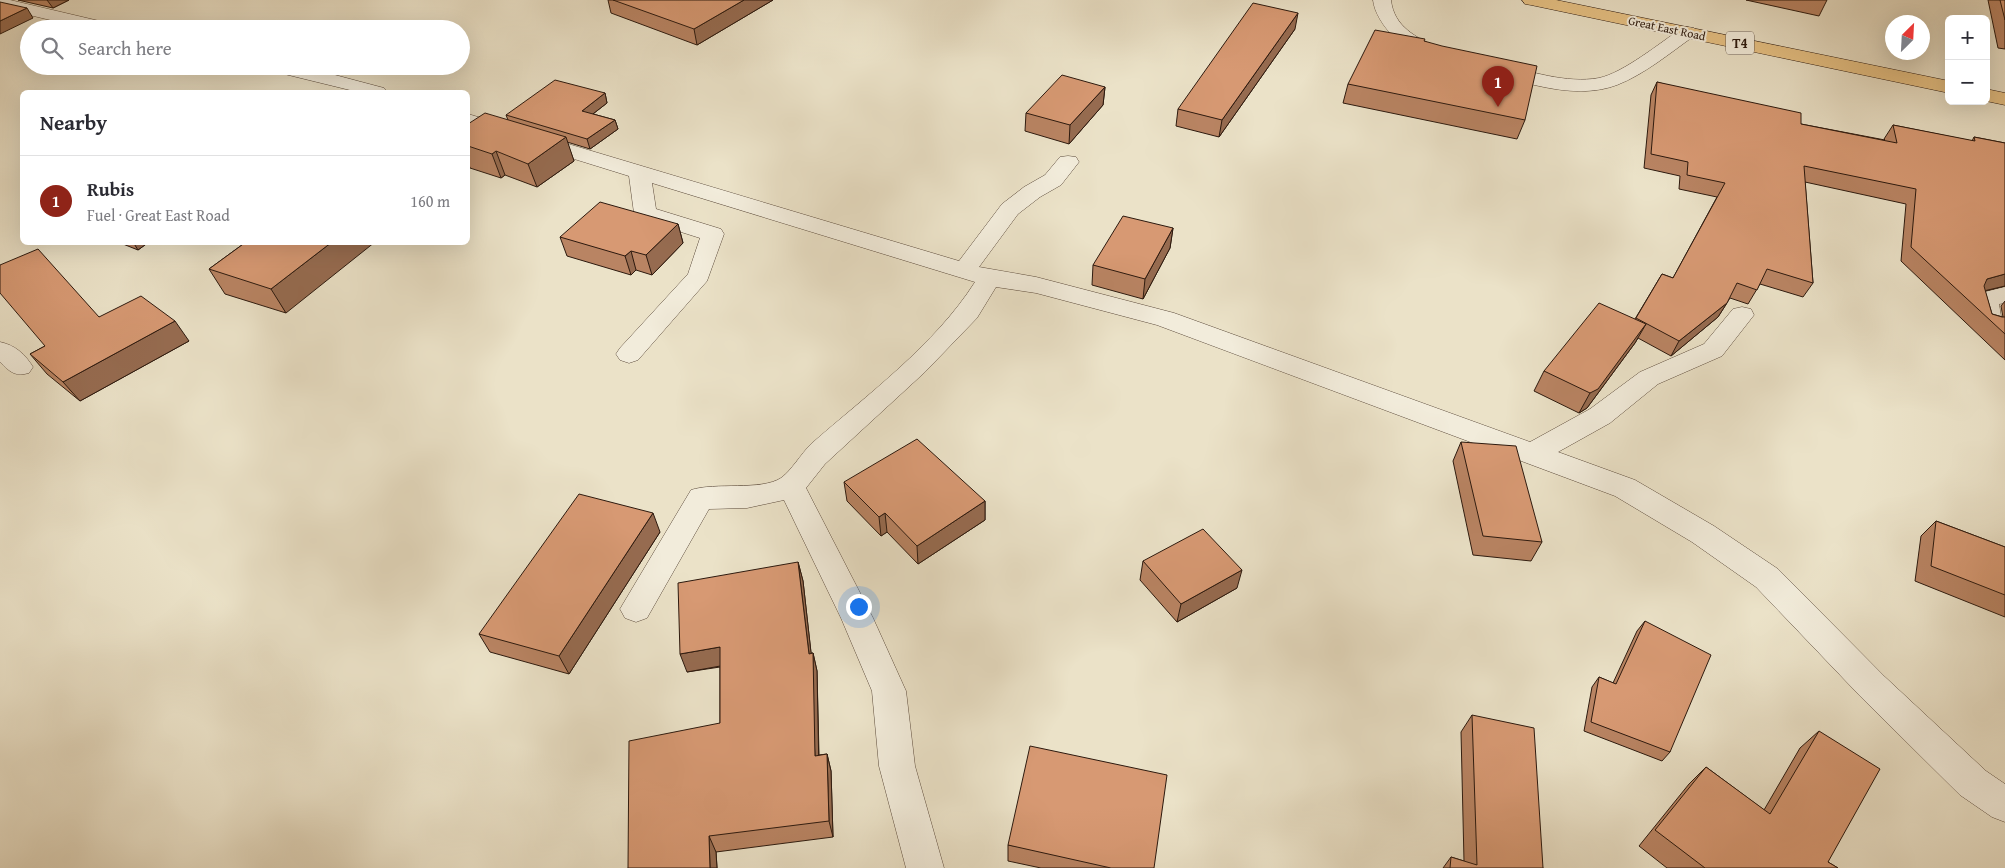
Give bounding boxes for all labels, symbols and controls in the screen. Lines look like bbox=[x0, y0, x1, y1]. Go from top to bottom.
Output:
street label: Great East Road bbox=[1627, 12, 1708, 45]
north arrow bbox=[1885, 15, 1930, 60]
map controls bbox=[1945, 15, 1990, 105]
button: + bbox=[1945, 15, 1990, 60]
search box bbox=[20, 20, 470, 75]
road number: T4 bbox=[1726, 32, 1754, 54]
icon: search bbox=[38, 34, 66, 62]
text: Search here bbox=[78, 34, 172, 62]
button: − bbox=[1945, 60, 1990, 105]
pin: 1 bbox=[1482, 66, 1514, 107]
text: Nearby bbox=[40, 107, 107, 138]
text: Rubis bbox=[87, 175, 134, 203]
text: 1 bbox=[52, 189, 60, 213]
text: 160 m bbox=[410, 189, 450, 213]
text: Fuel · Great East Road bbox=[87, 203, 230, 227]
your location bbox=[846, 594, 872, 620]

